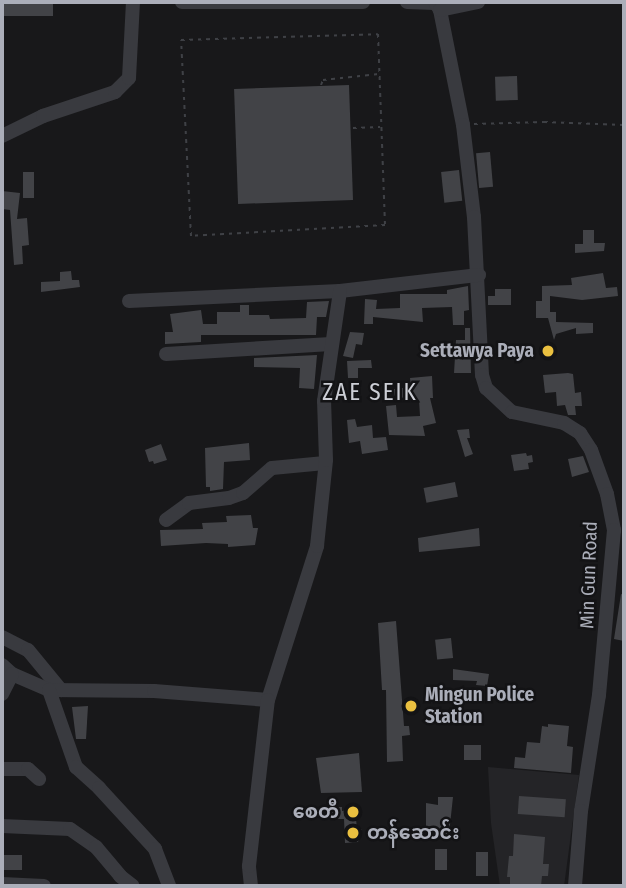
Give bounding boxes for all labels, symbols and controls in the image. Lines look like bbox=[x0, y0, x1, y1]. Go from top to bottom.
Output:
place label: Settawya Paya bbox=[420, 340, 534, 362]
marker: Settawya Paya bbox=[540, 343, 556, 359]
district label: ZAE SEIK bbox=[323, 378, 417, 406]
street label: Min Gun Road bbox=[576, 521, 602, 629]
place label: Mingun Police Station bbox=[425, 684, 534, 728]
marker: Mingun Police Station bbox=[403, 698, 419, 714]
place label: စေတီ bbox=[293, 801, 339, 823]
marker: စေတီ bbox=[345, 804, 361, 820]
place label: တန်ဆောင်း bbox=[367, 822, 459, 844]
marker: တန်ဆောင်း bbox=[345, 825, 361, 841]

